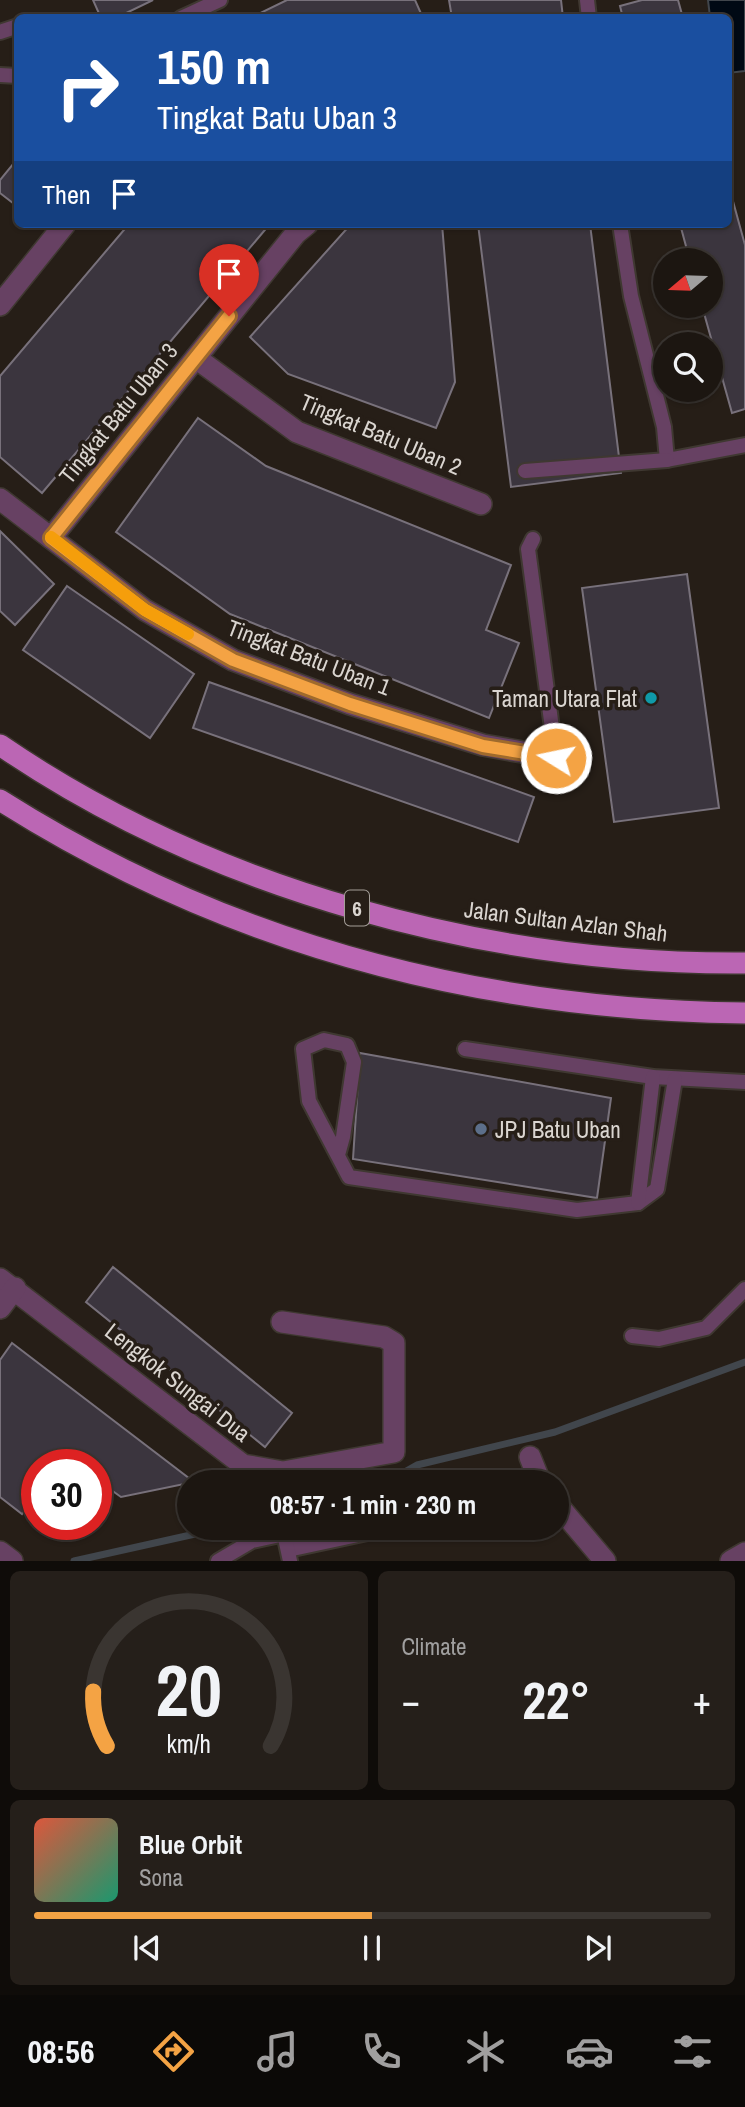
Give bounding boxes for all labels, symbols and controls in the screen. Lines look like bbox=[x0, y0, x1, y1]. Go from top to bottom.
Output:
text: 150 m bbox=[157, 33, 271, 99]
icon: right bbox=[42, 42, 133, 133]
text: Tingkat Batu Uban 3 bbox=[157, 96, 397, 139]
icon: arrive bbox=[105, 175, 143, 213]
text: Then bbox=[42, 177, 91, 212]
pin bbox=[199, 244, 259, 316]
north arrow bbox=[653, 248, 723, 318]
map controls bbox=[653, 248, 723, 402]
icon: arrive bbox=[210, 255, 248, 293]
button: search bbox=[653, 332, 723, 402]
street label: Tingkat Batu Uban 3 bbox=[52, 336, 184, 490]
street label: Tingkat Batu Uban 2 bbox=[296, 386, 466, 482]
street label: Tingkat Batu Uban 1 bbox=[223, 612, 396, 703]
place label: Taman Utara Flat bbox=[492, 683, 637, 714]
marker: Taman Utara Flat bbox=[643, 690, 659, 706]
position arrow bbox=[519, 721, 593, 795]
road number: 6 bbox=[345, 890, 369, 926]
street label: Jalan Sultan Azlan Shah bbox=[463, 893, 669, 949]
place label: JPJ Batu Uban bbox=[495, 1114, 621, 1145]
marker: JPJ Batu Uban bbox=[473, 1121, 489, 1137]
street label: Lengkok Sungai Dua bbox=[99, 1316, 257, 1449]
speed limit sign: 30 bbox=[21, 1449, 112, 1540]
text: 08:57 · 1 min · 230 m bbox=[270, 1487, 476, 1522]
text: Climate bbox=[402, 1631, 466, 1662]
text: 20 bbox=[156, 1642, 222, 1740]
text: 22° bbox=[522, 1665, 590, 1735]
text: − bbox=[402, 1675, 420, 1726]
text: + bbox=[693, 1675, 711, 1726]
text: km/h bbox=[167, 1727, 211, 1761]
text: Blue Orbit bbox=[139, 1827, 242, 1862]
text: Sona bbox=[139, 1862, 183, 1893]
icon: previous bbox=[128, 1929, 166, 1967]
icon: pause bbox=[353, 1929, 391, 1967]
icon: next bbox=[579, 1929, 617, 1967]
icon: directions bbox=[149, 2027, 198, 2076]
icon: music bbox=[253, 2027, 302, 2076]
icon: phone bbox=[357, 2027, 406, 2076]
icon: climate bbox=[461, 2027, 510, 2076]
icon: car bbox=[565, 2027, 614, 2076]
icon: filters bbox=[668, 2027, 717, 2076]
text: 08:56 bbox=[27, 2030, 95, 2073]

